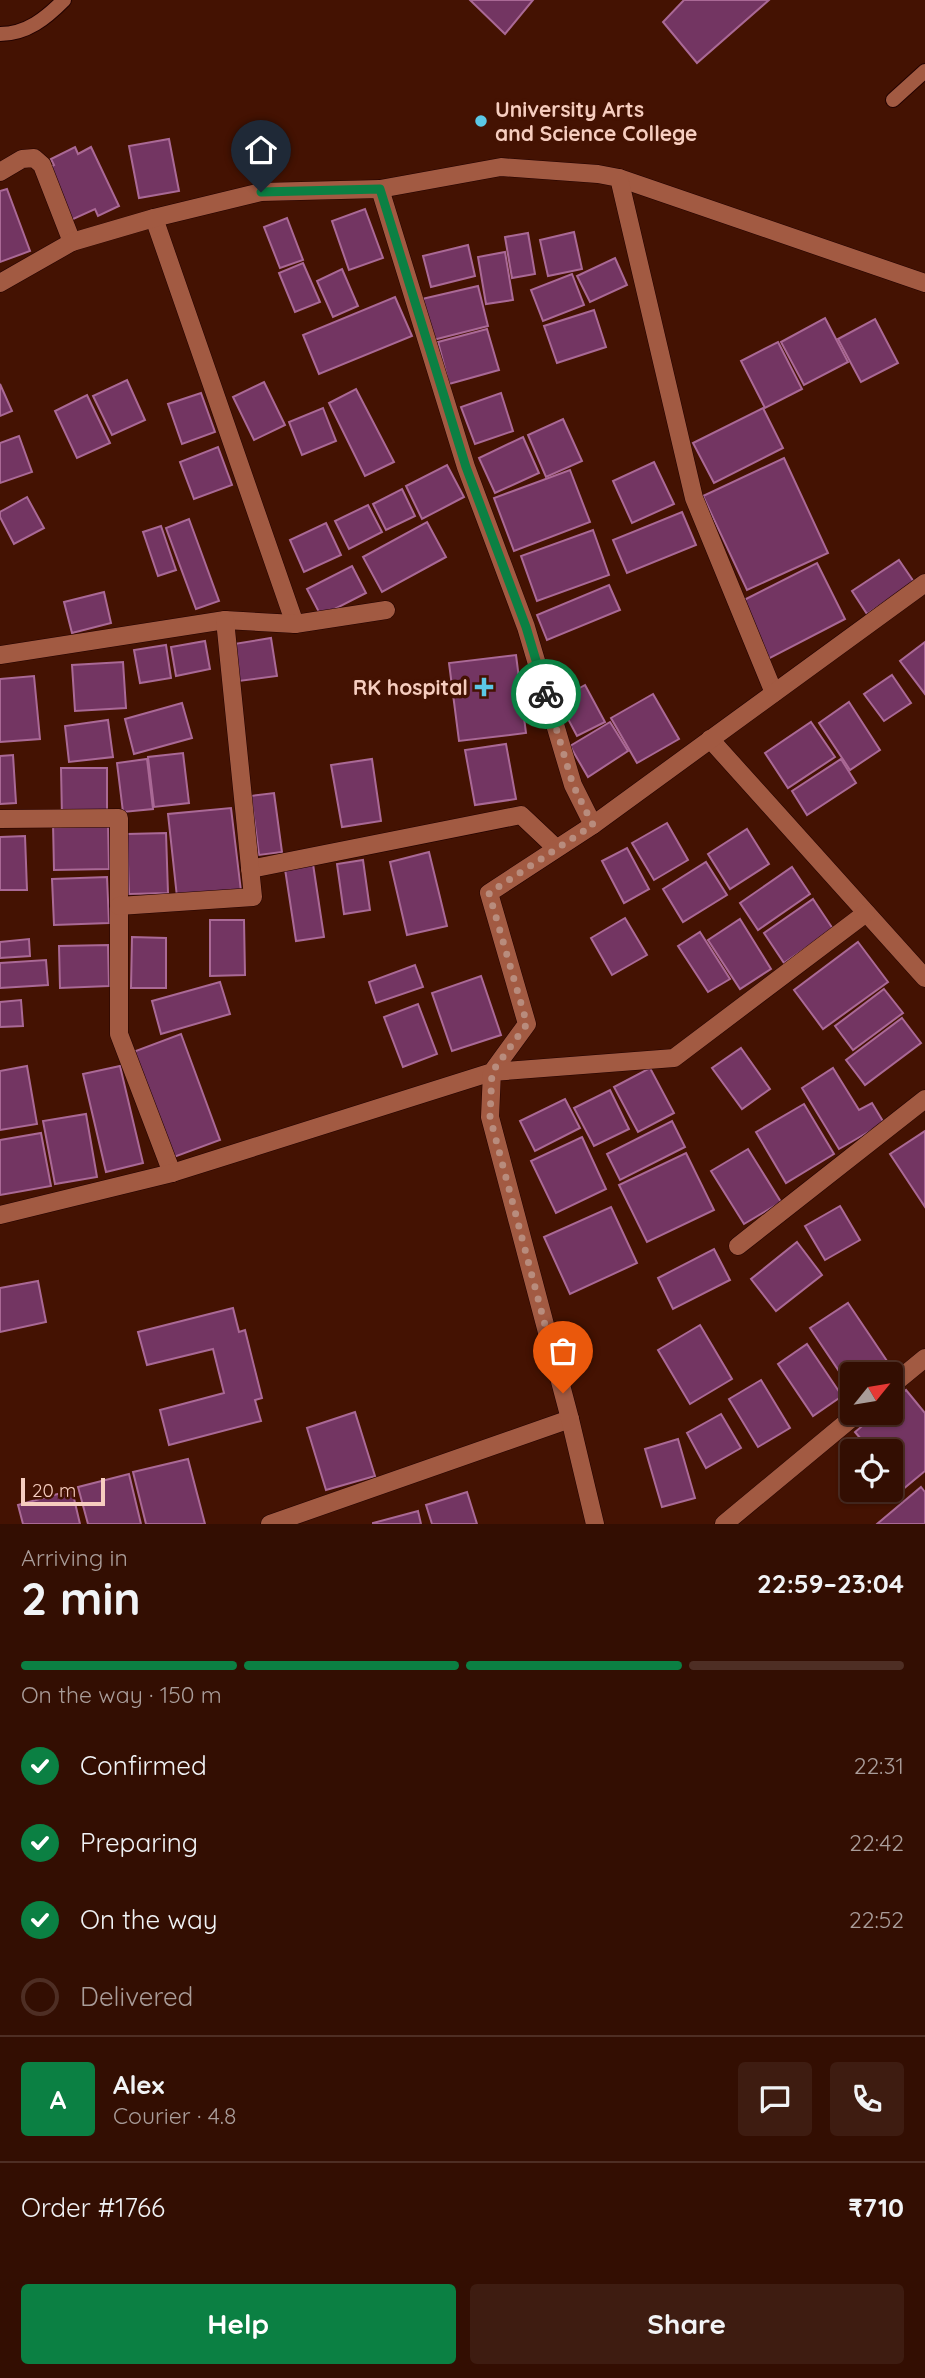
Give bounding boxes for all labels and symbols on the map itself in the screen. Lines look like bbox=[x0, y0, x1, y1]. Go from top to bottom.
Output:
place label: University Arts and Science College bbox=[495, 96, 697, 146]
marker: University Arts and Science College bbox=[473, 113, 489, 129]
pin bbox=[231, 120, 291, 192]
courier bbox=[511, 659, 581, 729]
place label: RK hospital bbox=[353, 674, 468, 700]
marker: RK hospital bbox=[474, 677, 494, 697]
pin bbox=[533, 1321, 593, 1393]
north arrow bbox=[840, 1362, 903, 1424]
scale bar bbox=[21, 1475, 105, 1507]

